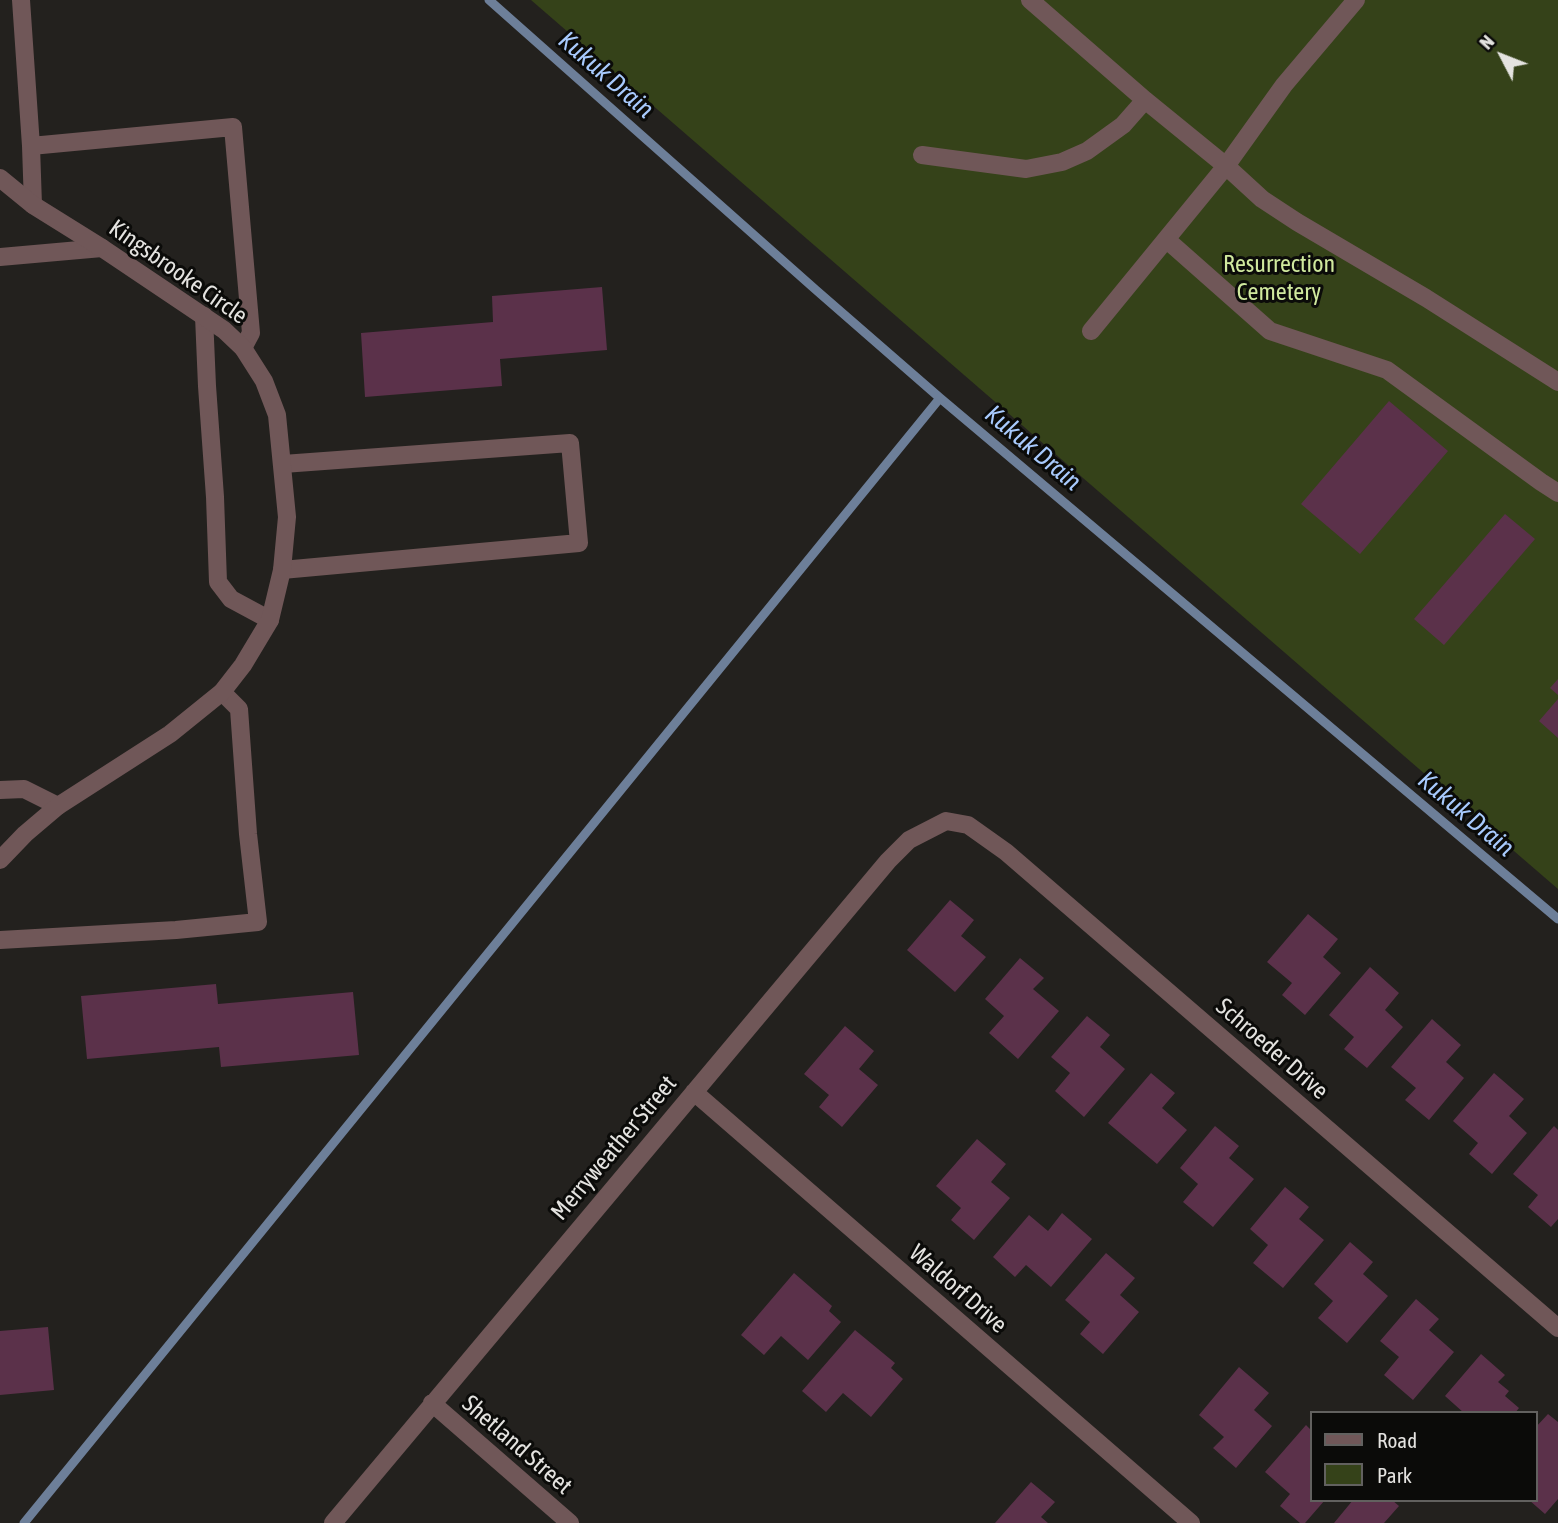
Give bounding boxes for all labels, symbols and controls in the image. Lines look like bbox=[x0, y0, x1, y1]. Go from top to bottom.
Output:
north arrow bbox=[1467, 21, 1537, 91]
water label: Kukuk Drain bbox=[552, 25, 660, 125]
text: N bbox=[1474, 30, 1498, 53]
street label: Kingsbrooke Circle bbox=[103, 214, 253, 330]
park label: Resurrection Cemetery bbox=[1223, 250, 1335, 306]
water label: Kukuk Drain bbox=[978, 399, 1088, 497]
water label: Kukuk Drain bbox=[1411, 765, 1521, 863]
street label: Schroeder Drive bbox=[1210, 993, 1334, 1105]
street label: Merryweather Street bbox=[545, 1070, 683, 1226]
street label: Waldorf Drive bbox=[903, 1239, 1013, 1339]
street label: Shetland Street bbox=[456, 1390, 578, 1500]
legend bbox=[1310, 1411, 1537, 1502]
text: Road bbox=[1377, 1428, 1417, 1452]
text: Park bbox=[1377, 1463, 1412, 1487]

